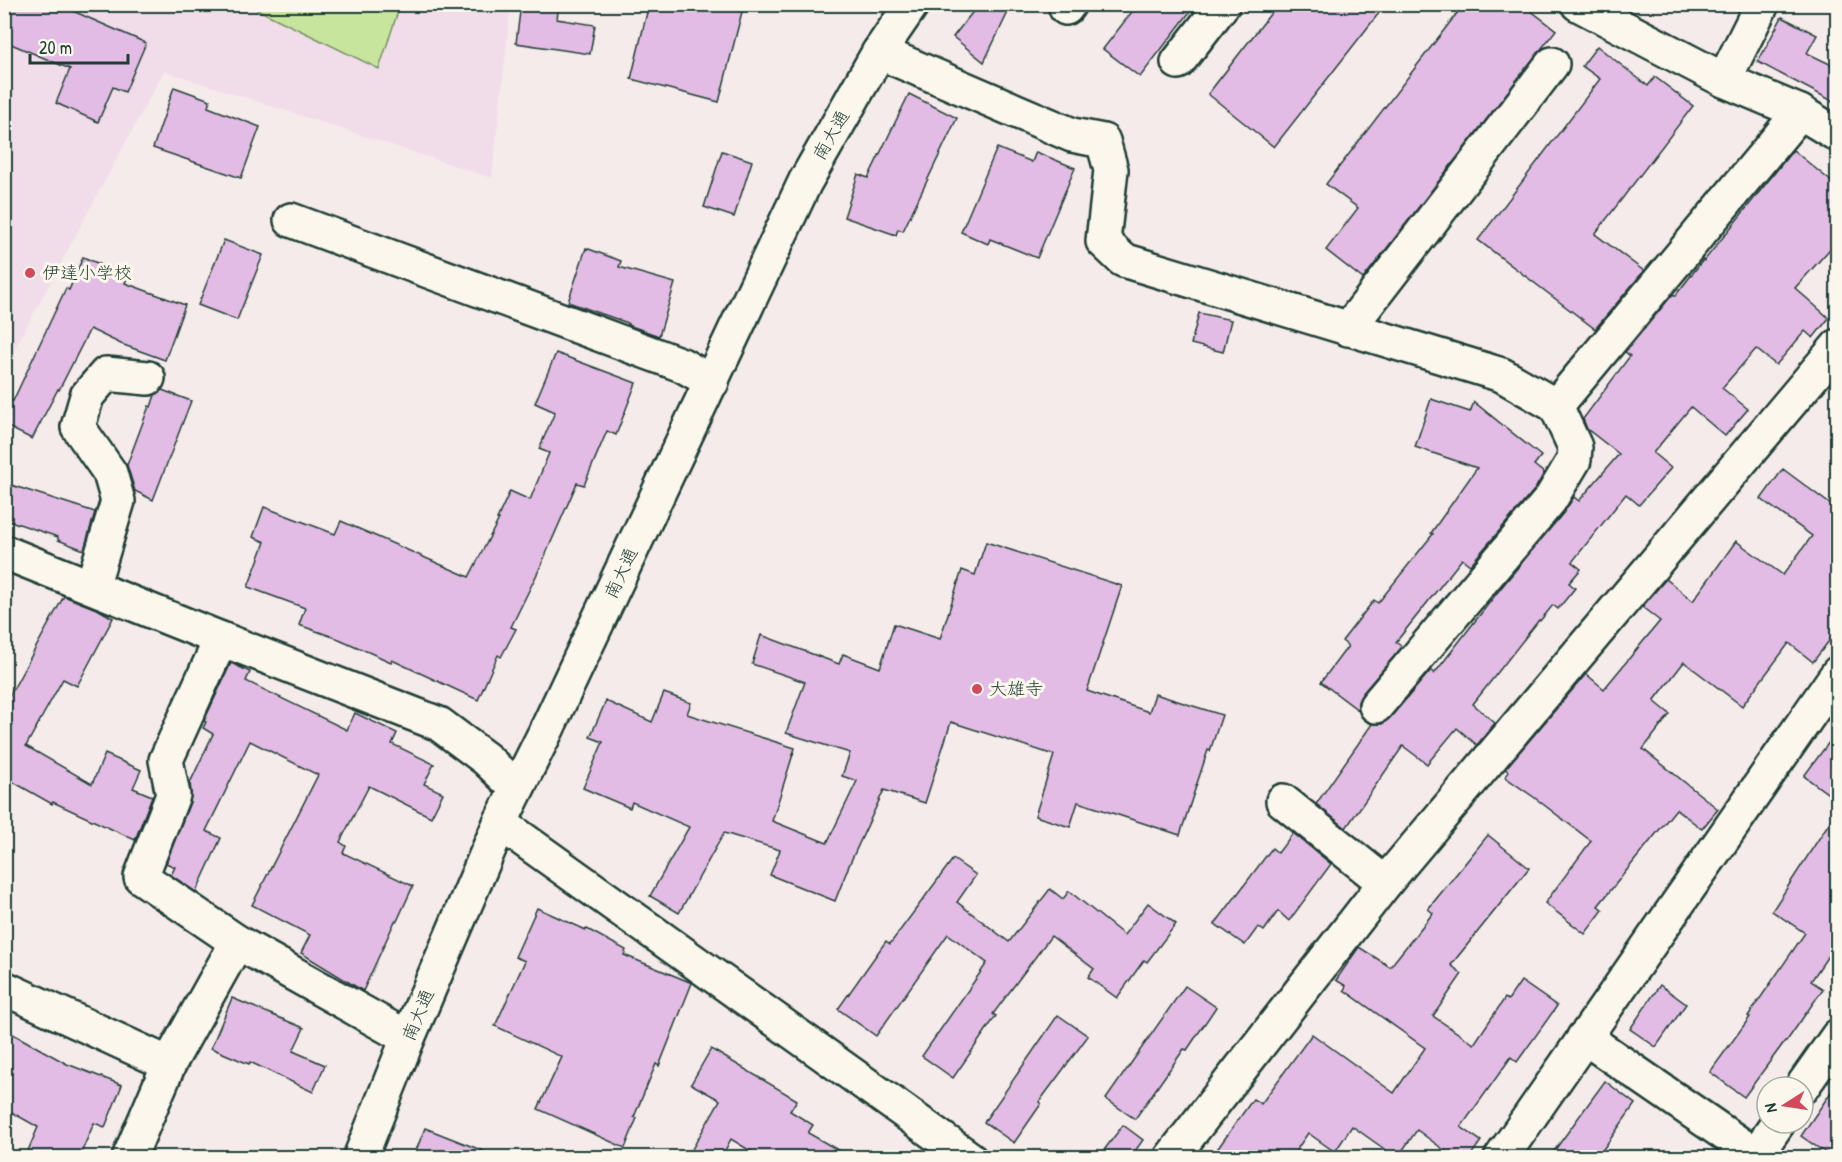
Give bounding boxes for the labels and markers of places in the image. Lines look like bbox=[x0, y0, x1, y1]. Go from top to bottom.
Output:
place label: 伊達小学校 bbox=[42, 260, 132, 285]
marker: 伊達小学校 bbox=[23, 266, 37, 280]
place label: 大雄寺 bbox=[989, 676, 1043, 701]
marker: 大雄寺 bbox=[970, 682, 984, 696]

